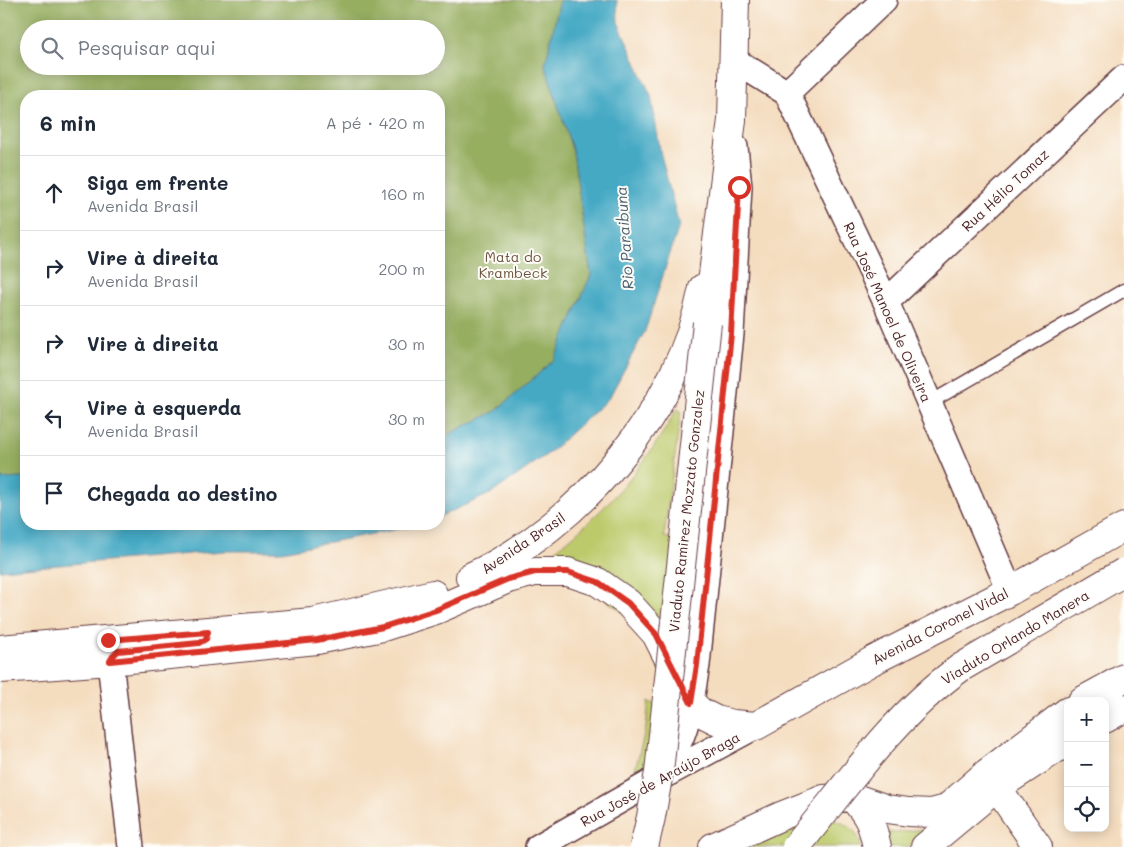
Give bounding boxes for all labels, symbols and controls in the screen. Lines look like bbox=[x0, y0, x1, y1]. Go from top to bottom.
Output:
search box bbox=[20, 20, 445, 75]
icon: search bbox=[38, 34, 66, 62]
text: Pesquisar aqui bbox=[78, 35, 216, 60]
text: 6 min bbox=[40, 109, 96, 136]
text: A pé · 420 m bbox=[326, 112, 425, 133]
street label: Rua Hélio Tomaz bbox=[957, 144, 1053, 235]
text: Siga em frente bbox=[87, 170, 228, 195]
route start bbox=[728, 176, 751, 199]
icon: ahead bbox=[40, 179, 68, 207]
text: 160 m bbox=[380, 183, 425, 204]
water label: Rio Paraibuna bbox=[610, 186, 638, 290]
text: Avenida Brasil bbox=[87, 195, 198, 216]
street label: Rua José Manoel de Oliveira bbox=[840, 219, 936, 405]
text: Vire à direita bbox=[87, 245, 219, 270]
park label: Mata do Krambeck bbox=[479, 247, 547, 282]
icon: right bbox=[40, 254, 68, 282]
text: 200 m bbox=[378, 258, 425, 279]
text: Avenida Brasil bbox=[87, 270, 198, 291]
icon: right bbox=[40, 329, 68, 357]
text: Vire à direita bbox=[87, 331, 219, 356]
text: 30 m bbox=[388, 333, 425, 354]
street label: Viaduto Ramirez Mozzato Gonzalez bbox=[664, 388, 708, 633]
text: Vire à esquerda bbox=[87, 395, 242, 420]
icon: left bbox=[40, 404, 68, 432]
text: 30 m bbox=[388, 408, 425, 429]
text: Avenida Brasil bbox=[87, 420, 198, 441]
icon: arrive bbox=[40, 479, 68, 507]
text: Chegada ao destino bbox=[87, 481, 277, 506]
street label: Avenida Brasil bbox=[477, 508, 569, 578]
street label: Avenida Coronel Vidal bbox=[868, 583, 1012, 669]
street label: Viaduto Orlando Manera bbox=[938, 585, 1092, 689]
route end bbox=[97, 629, 120, 652]
map controls bbox=[1064, 697, 1109, 832]
button: + bbox=[1064, 697, 1109, 742]
street label: Rua José de Araújo Braga bbox=[577, 727, 743, 831]
button: − bbox=[1064, 742, 1109, 787]
button: locate bbox=[1064, 787, 1109, 832]

